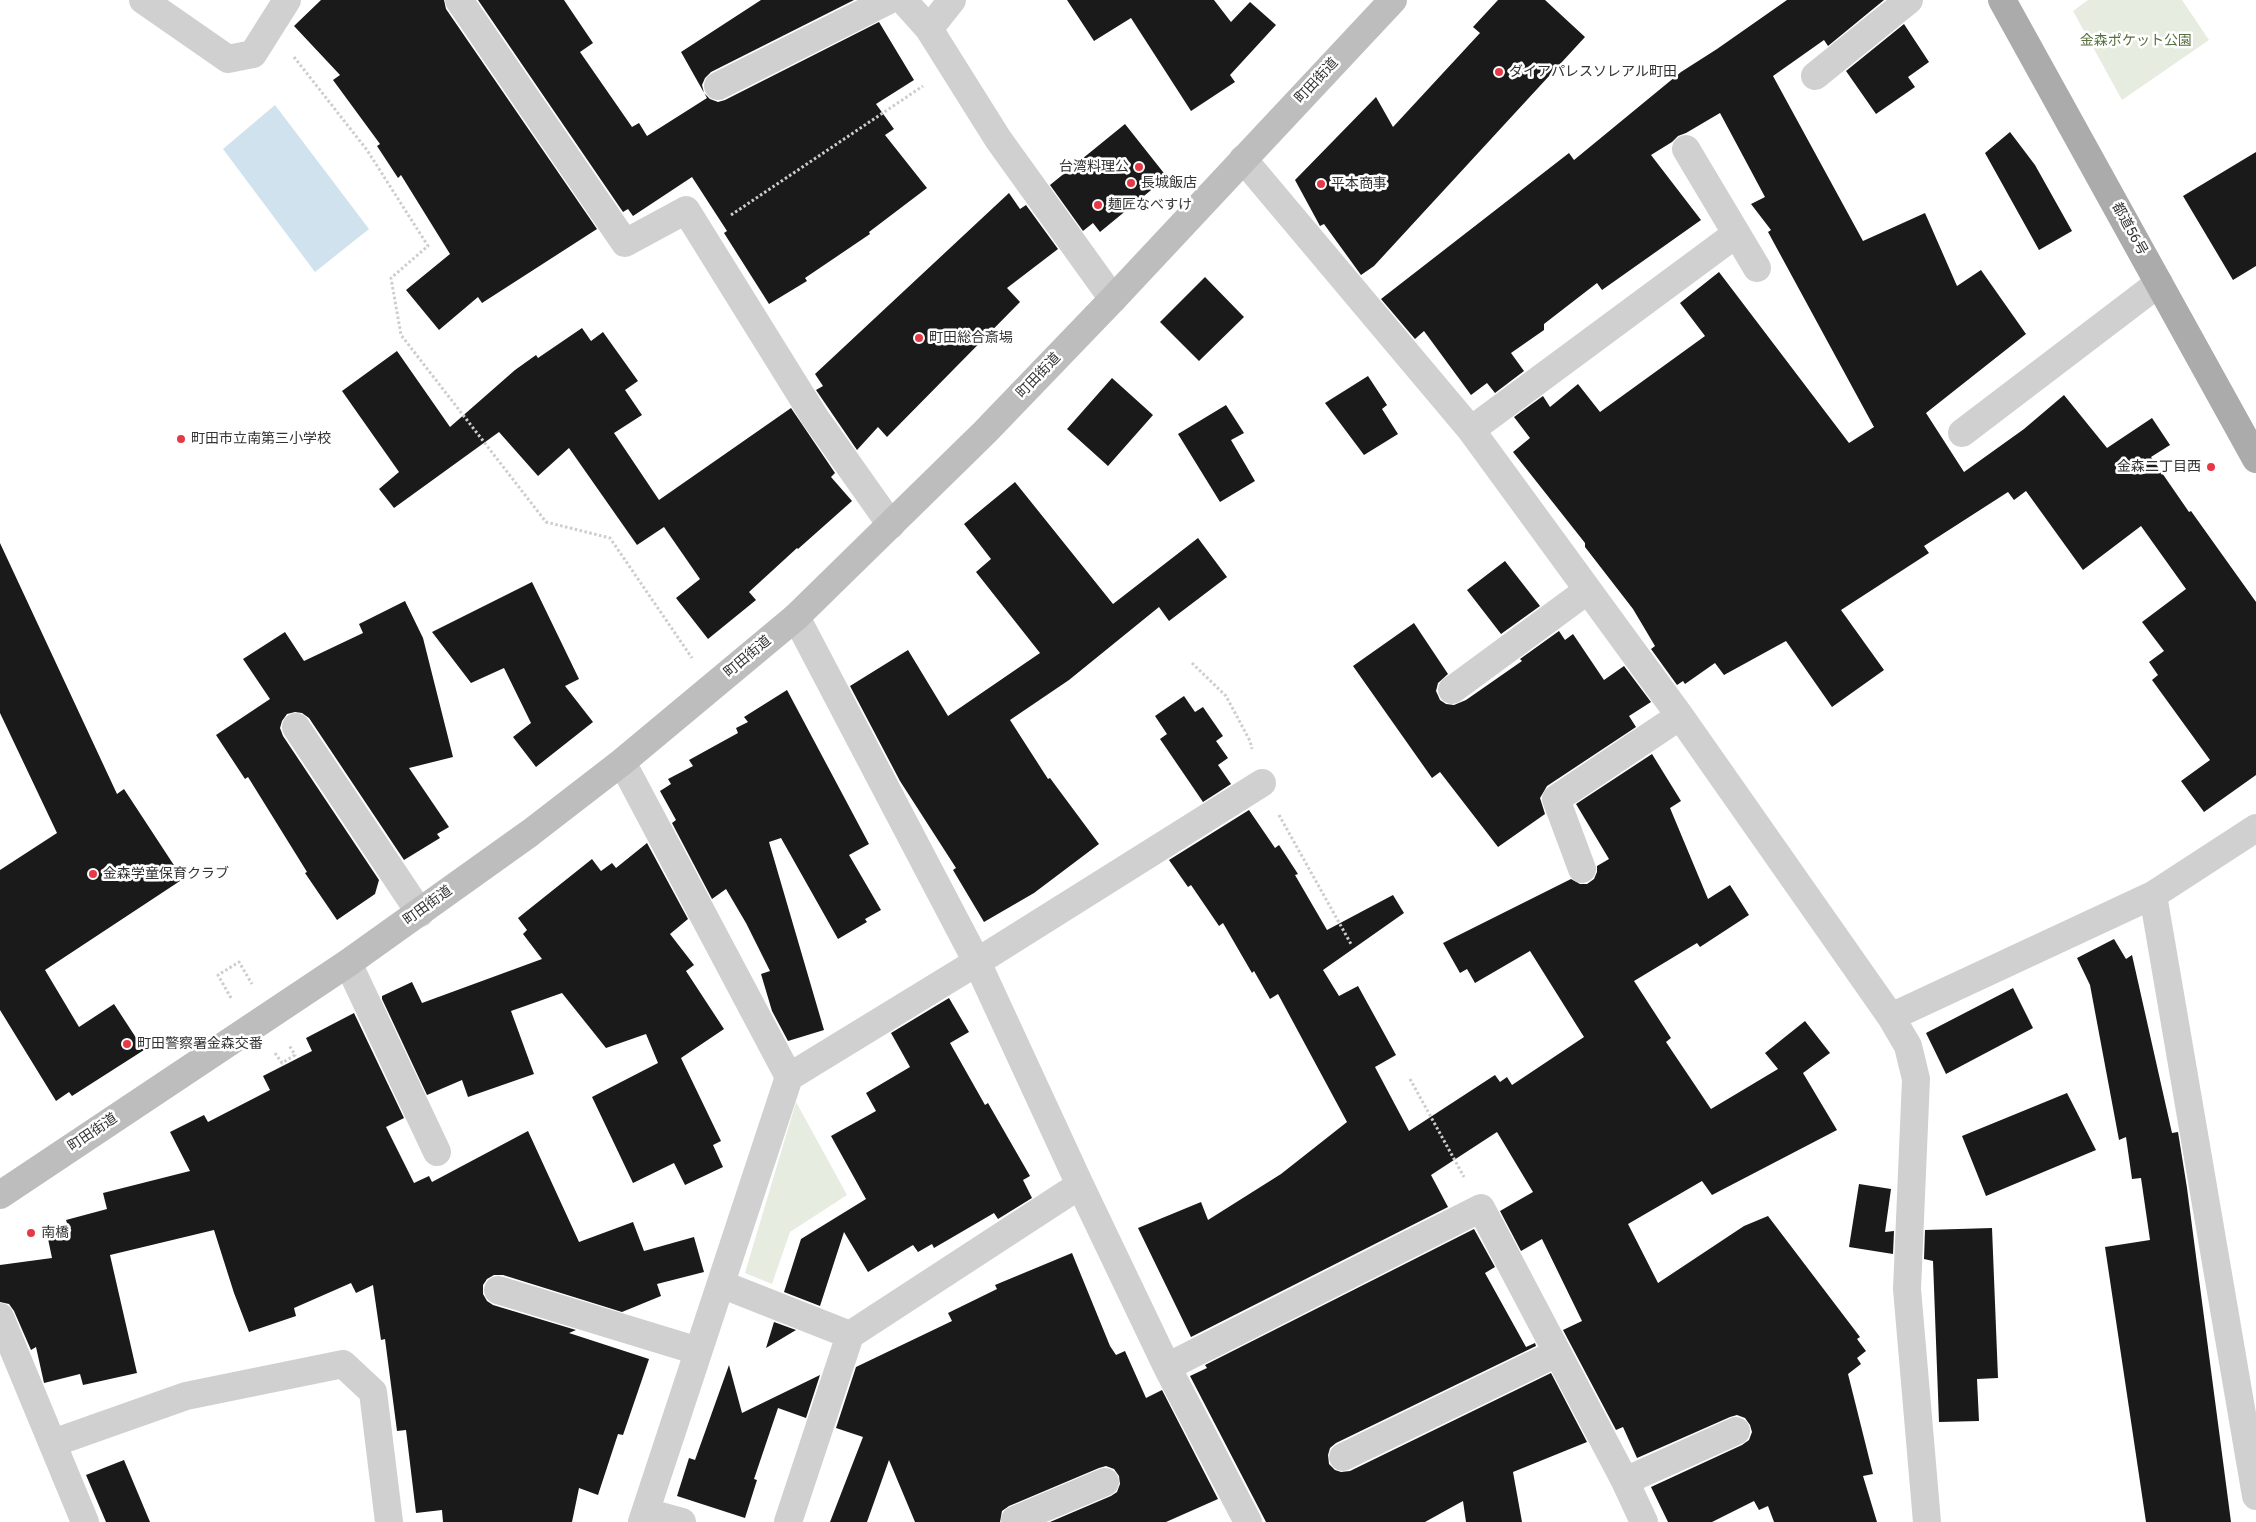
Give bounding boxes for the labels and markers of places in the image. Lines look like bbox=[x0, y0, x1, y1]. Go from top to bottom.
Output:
place label: ダイアパレスソレアル町田 bbox=[1509, 64, 1677, 80]
marker: ダイアパレスソレアル町田 bbox=[1493, 66, 1505, 78]
place label: 台湾料理公 bbox=[1059, 159, 1129, 175]
marker: 台湾料理公 bbox=[1133, 161, 1145, 173]
place label: 長城飯店 bbox=[1141, 175, 1197, 191]
place label: 平本商事 bbox=[1331, 176, 1387, 192]
marker: 長城飯店 bbox=[1125, 177, 1137, 189]
marker: 平本商事 bbox=[1315, 178, 1327, 190]
place label: 麺匠なべすけ bbox=[1108, 197, 1192, 213]
marker: 麺匠なべすけ bbox=[1092, 199, 1104, 211]
place label: 町田総合斎場 bbox=[929, 330, 1013, 346]
marker: 町田総合斎場 bbox=[913, 332, 925, 344]
place label: 町田市立南第三小学校 bbox=[191, 431, 331, 447]
marker: 町田市立南第三小学校 bbox=[175, 433, 187, 445]
place label: 金森二丁目西 bbox=[2117, 459, 2201, 475]
marker: 金森二丁目西 bbox=[2205, 461, 2217, 473]
place label: 金森学童保育クラブ bbox=[103, 866, 229, 882]
marker: 金森学童保育クラブ bbox=[87, 868, 99, 880]
place label: 町田警察署金森交番 bbox=[137, 1036, 263, 1052]
marker: 町田警察署金森交番 bbox=[121, 1038, 133, 1050]
place label: 南橋 bbox=[41, 1225, 69, 1241]
marker: 南橋 bbox=[25, 1227, 37, 1239]

